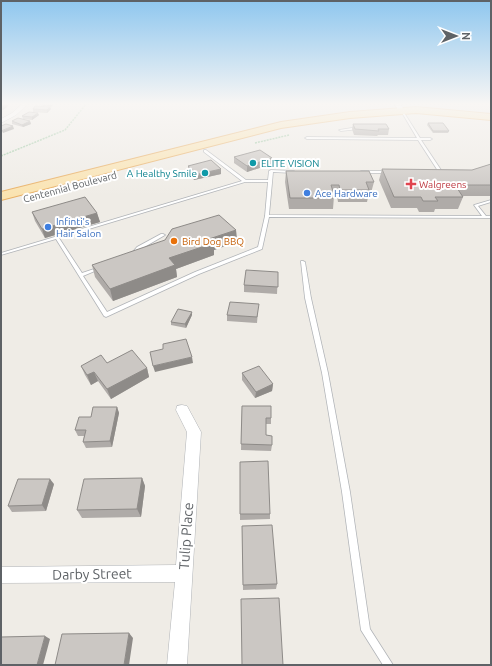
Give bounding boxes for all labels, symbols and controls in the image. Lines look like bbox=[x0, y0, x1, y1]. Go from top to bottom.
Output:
north arrow bbox=[436, 16, 476, 56]
text: N bbox=[460, 32, 472, 40]
marker: ELITE VISION bbox=[248, 158, 258, 168]
place label: ELITE VISION bbox=[261, 158, 319, 169]
place label: A Healthy Smile bbox=[127, 168, 197, 179]
marker: A Healthy Smile bbox=[200, 168, 210, 178]
street label: Centennial Boulevard bbox=[22, 169, 118, 205]
marker: Walgreens bbox=[406, 179, 416, 189]
place label: Walgreens bbox=[419, 179, 466, 190]
marker: Ace Hardware bbox=[302, 188, 312, 198]
place label: Ace Hardware bbox=[315, 188, 378, 199]
place label: Infinti's Hair Salon bbox=[56, 216, 101, 239]
marker: Infinti's Hair Salon bbox=[43, 222, 53, 232]
marker: Bird Dog BBQ bbox=[169, 236, 179, 246]
place label: Bird Dog BBQ bbox=[182, 236, 244, 247]
street label: Tulip Place bbox=[176, 502, 196, 570]
street label: Darby Street bbox=[52, 565, 132, 583]

